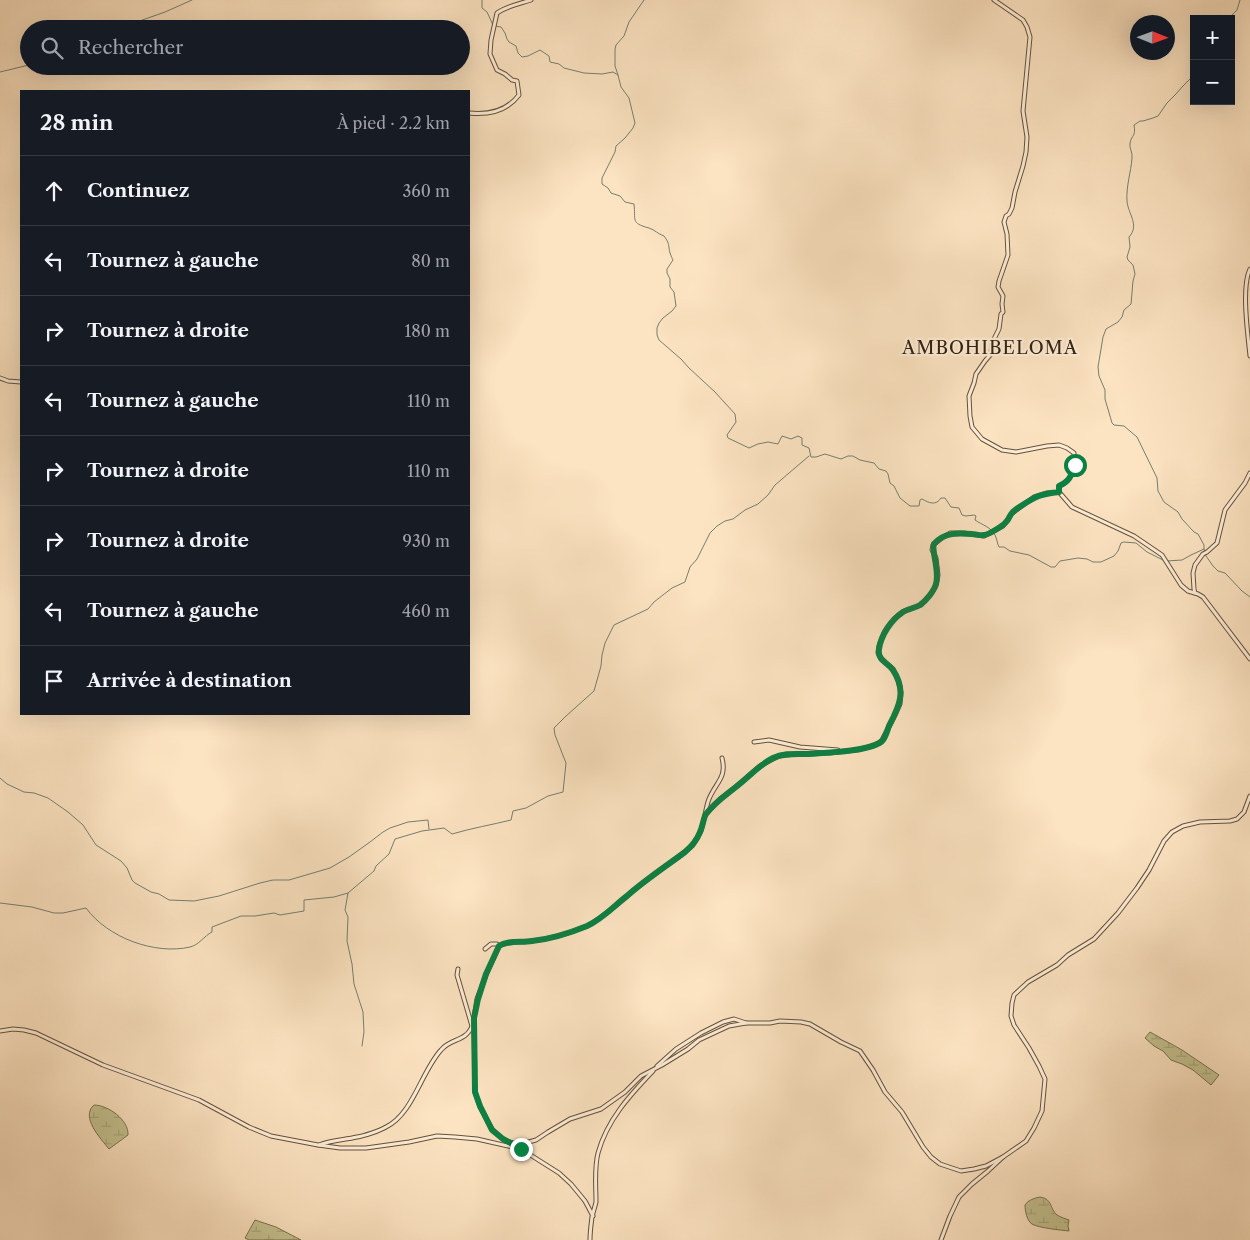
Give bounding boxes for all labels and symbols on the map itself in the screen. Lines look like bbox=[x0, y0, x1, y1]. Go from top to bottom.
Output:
north arrow bbox=[1130, 15, 1175, 60]
district label: AMBOHIBELOMA bbox=[901, 337, 1078, 359]
route start bbox=[1064, 454, 1087, 477]
route end bbox=[510, 1138, 533, 1161]

